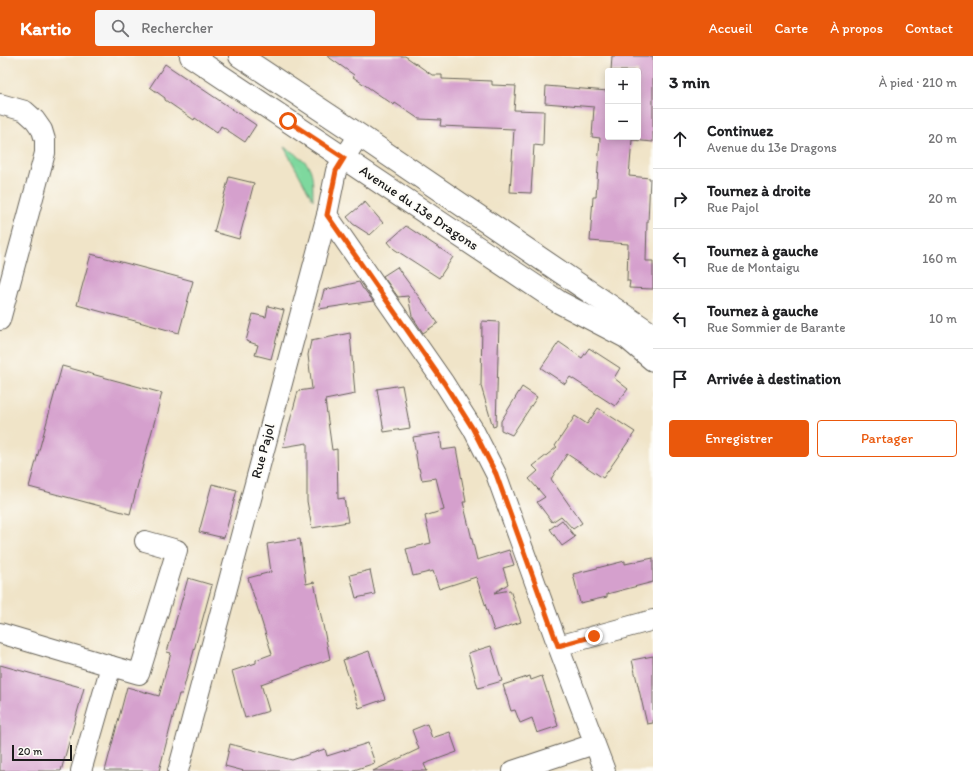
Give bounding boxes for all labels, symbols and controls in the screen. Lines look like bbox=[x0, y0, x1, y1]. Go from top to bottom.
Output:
search box bbox=[95, 10, 375, 46]
text: Kartio bbox=[20, 17, 71, 40]
icon: search bbox=[109, 17, 131, 39]
text: Rechercher bbox=[141, 19, 213, 37]
text: Accueil bbox=[709, 20, 752, 37]
text: Carte bbox=[774, 20, 808, 37]
text: À propos bbox=[830, 20, 883, 37]
text: Contact bbox=[905, 20, 953, 37]
map controls bbox=[605, 68, 641, 140]
button: + bbox=[605, 68, 641, 104]
text: 3 min bbox=[669, 72, 710, 92]
text: À pied · 210 m bbox=[879, 75, 957, 90]
button: − bbox=[605, 104, 641, 140]
route start bbox=[279, 112, 297, 130]
text: Continuez bbox=[707, 122, 773, 140]
icon: ahead bbox=[669, 128, 691, 150]
text: 20 m bbox=[928, 131, 957, 146]
text: Avenue du 13e Dragons bbox=[707, 140, 837, 155]
street label: Avenue du 13e Dragons bbox=[356, 162, 482, 254]
text: Tournez à droite bbox=[707, 182, 811, 200]
icon: right bbox=[669, 188, 691, 210]
text: 20 m bbox=[928, 191, 957, 206]
text: Rue Pajol bbox=[707, 200, 759, 215]
text: Tournez à gauche bbox=[707, 242, 818, 260]
icon: left bbox=[669, 248, 691, 270]
text: 160 m bbox=[922, 251, 957, 266]
text: Rue de Montaigu bbox=[707, 260, 800, 275]
text: Tournez à gauche bbox=[707, 302, 818, 320]
icon: left bbox=[669, 308, 691, 330]
text: 10 m bbox=[929, 311, 957, 326]
text: Rue Sommier de Barante bbox=[707, 320, 845, 335]
icon: arrive bbox=[669, 368, 691, 390]
text: Arrivée à destination bbox=[707, 370, 841, 388]
button: Enregistrer bbox=[669, 420, 809, 457]
button: Partager bbox=[817, 420, 957, 457]
street label: Rue Pajol bbox=[248, 422, 278, 480]
route end bbox=[585, 627, 603, 645]
scale bar bbox=[12, 743, 72, 762]
text: 20 m bbox=[18, 745, 42, 758]

